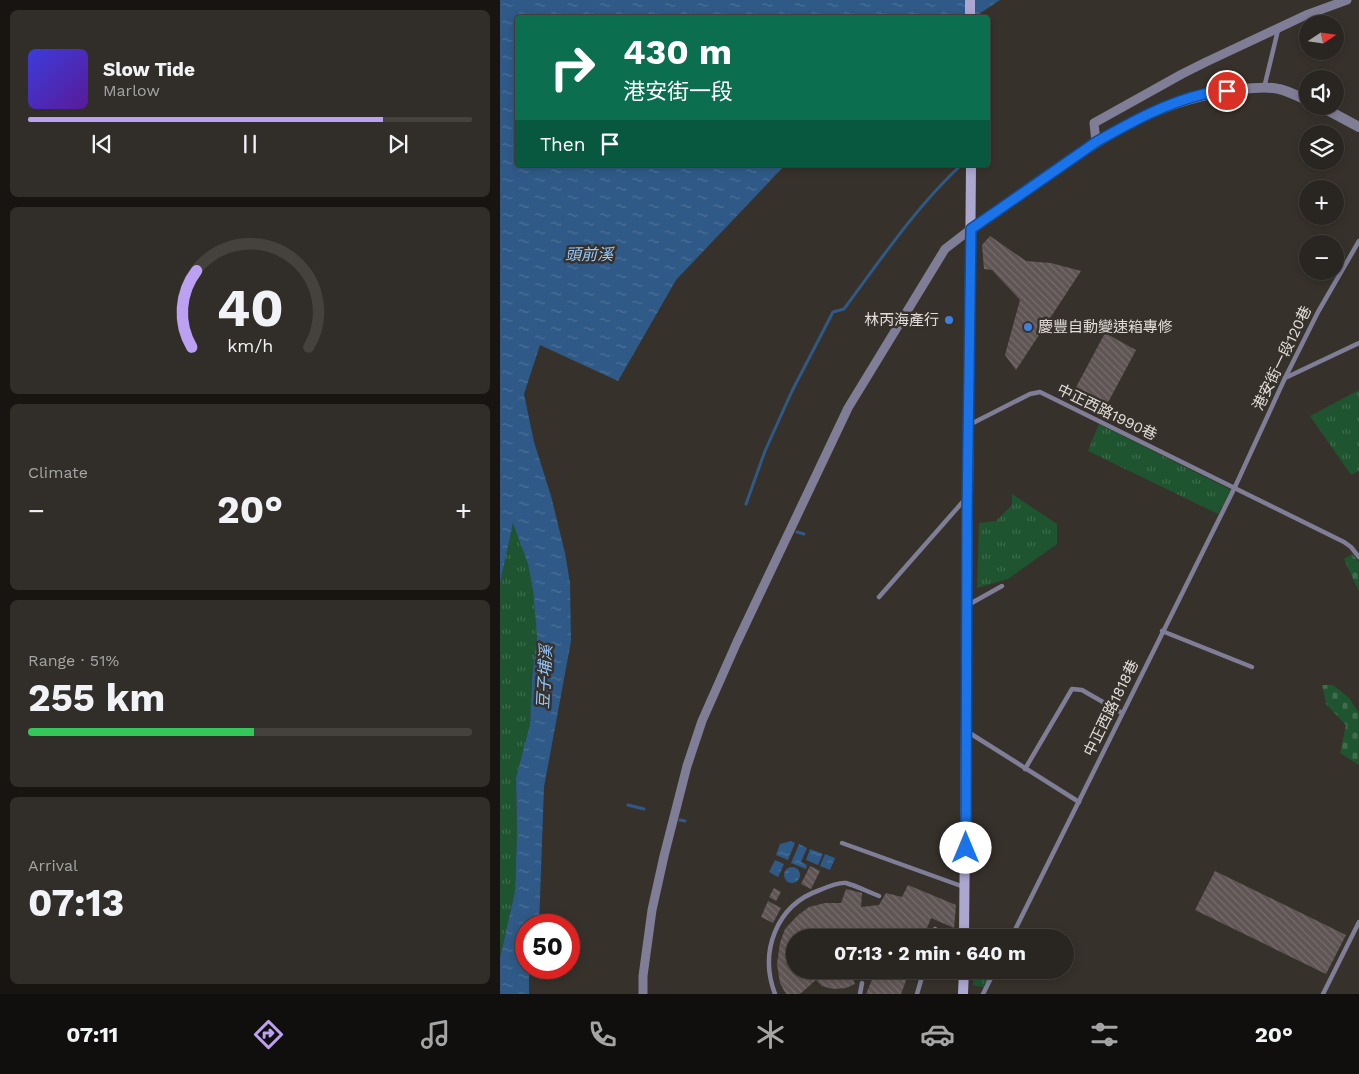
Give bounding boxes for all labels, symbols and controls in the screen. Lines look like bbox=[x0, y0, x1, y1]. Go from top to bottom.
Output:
north arrow bbox=[1299, 15, 1344, 60]
map controls bbox=[1299, 15, 1344, 280]
text: 430 m bbox=[623, 31, 732, 73]
icon: right bbox=[540, 35, 605, 100]
text: Slow Tide bbox=[103, 58, 195, 81]
pin bbox=[1206, 70, 1248, 112]
button: sound bbox=[1299, 70, 1344, 115]
icon: arrive bbox=[1213, 77, 1241, 105]
text: 港安街一段 bbox=[623, 79, 733, 104]
text: Marlow bbox=[103, 81, 160, 100]
button: layers bbox=[1299, 125, 1344, 170]
icon: previous bbox=[88, 130, 116, 158]
icon: pause bbox=[236, 130, 264, 158]
icon: next bbox=[384, 130, 412, 158]
icon: arrive bbox=[596, 130, 624, 158]
text: Then bbox=[540, 133, 586, 156]
button: + bbox=[1299, 180, 1344, 225]
button: − bbox=[1299, 235, 1344, 280]
water label: 頭前溪 bbox=[565, 245, 615, 264]
text: 40 bbox=[216, 278, 284, 339]
street label: 港安街一段120巷 bbox=[1249, 303, 1315, 413]
place label: 林丙海產行 bbox=[864, 311, 939, 329]
marker: 林丙海產行 bbox=[943, 314, 955, 326]
place label: 慶豐自動變速箱專修 bbox=[1038, 318, 1173, 336]
marker: 慶豐自動變速箱專修 bbox=[1022, 321, 1034, 333]
text: km/h bbox=[227, 335, 273, 356]
street label: 中正西路1990巷 bbox=[1054, 380, 1160, 444]
text: Climate bbox=[28, 463, 88, 482]
text: 20° bbox=[217, 488, 283, 532]
text: − bbox=[28, 494, 45, 527]
text: + bbox=[455, 494, 472, 527]
water label: 豆子埔溪 bbox=[533, 643, 556, 709]
text: Range · 51% bbox=[28, 651, 119, 670]
street label: 中正西路1818巷 bbox=[1080, 657, 1142, 759]
text: 255 km bbox=[28, 676, 165, 720]
position arrow bbox=[939, 821, 991, 873]
text: Arrival bbox=[28, 856, 78, 875]
text: 07:13 bbox=[28, 881, 124, 925]
speed limit sign: 50 bbox=[515, 914, 580, 979]
text: 07:13 · 2 min · 640 m bbox=[834, 942, 1026, 965]
icon: directions bbox=[251, 1017, 286, 1052]
icon: music bbox=[418, 1017, 453, 1052]
icon: phone bbox=[585, 1017, 620, 1052]
icon: climate bbox=[753, 1017, 788, 1052]
icon: car bbox=[920, 1017, 955, 1052]
icon: filters bbox=[1087, 1017, 1122, 1052]
text: 07:11 bbox=[66, 1022, 118, 1047]
text: 20° bbox=[1255, 1022, 1293, 1047]

